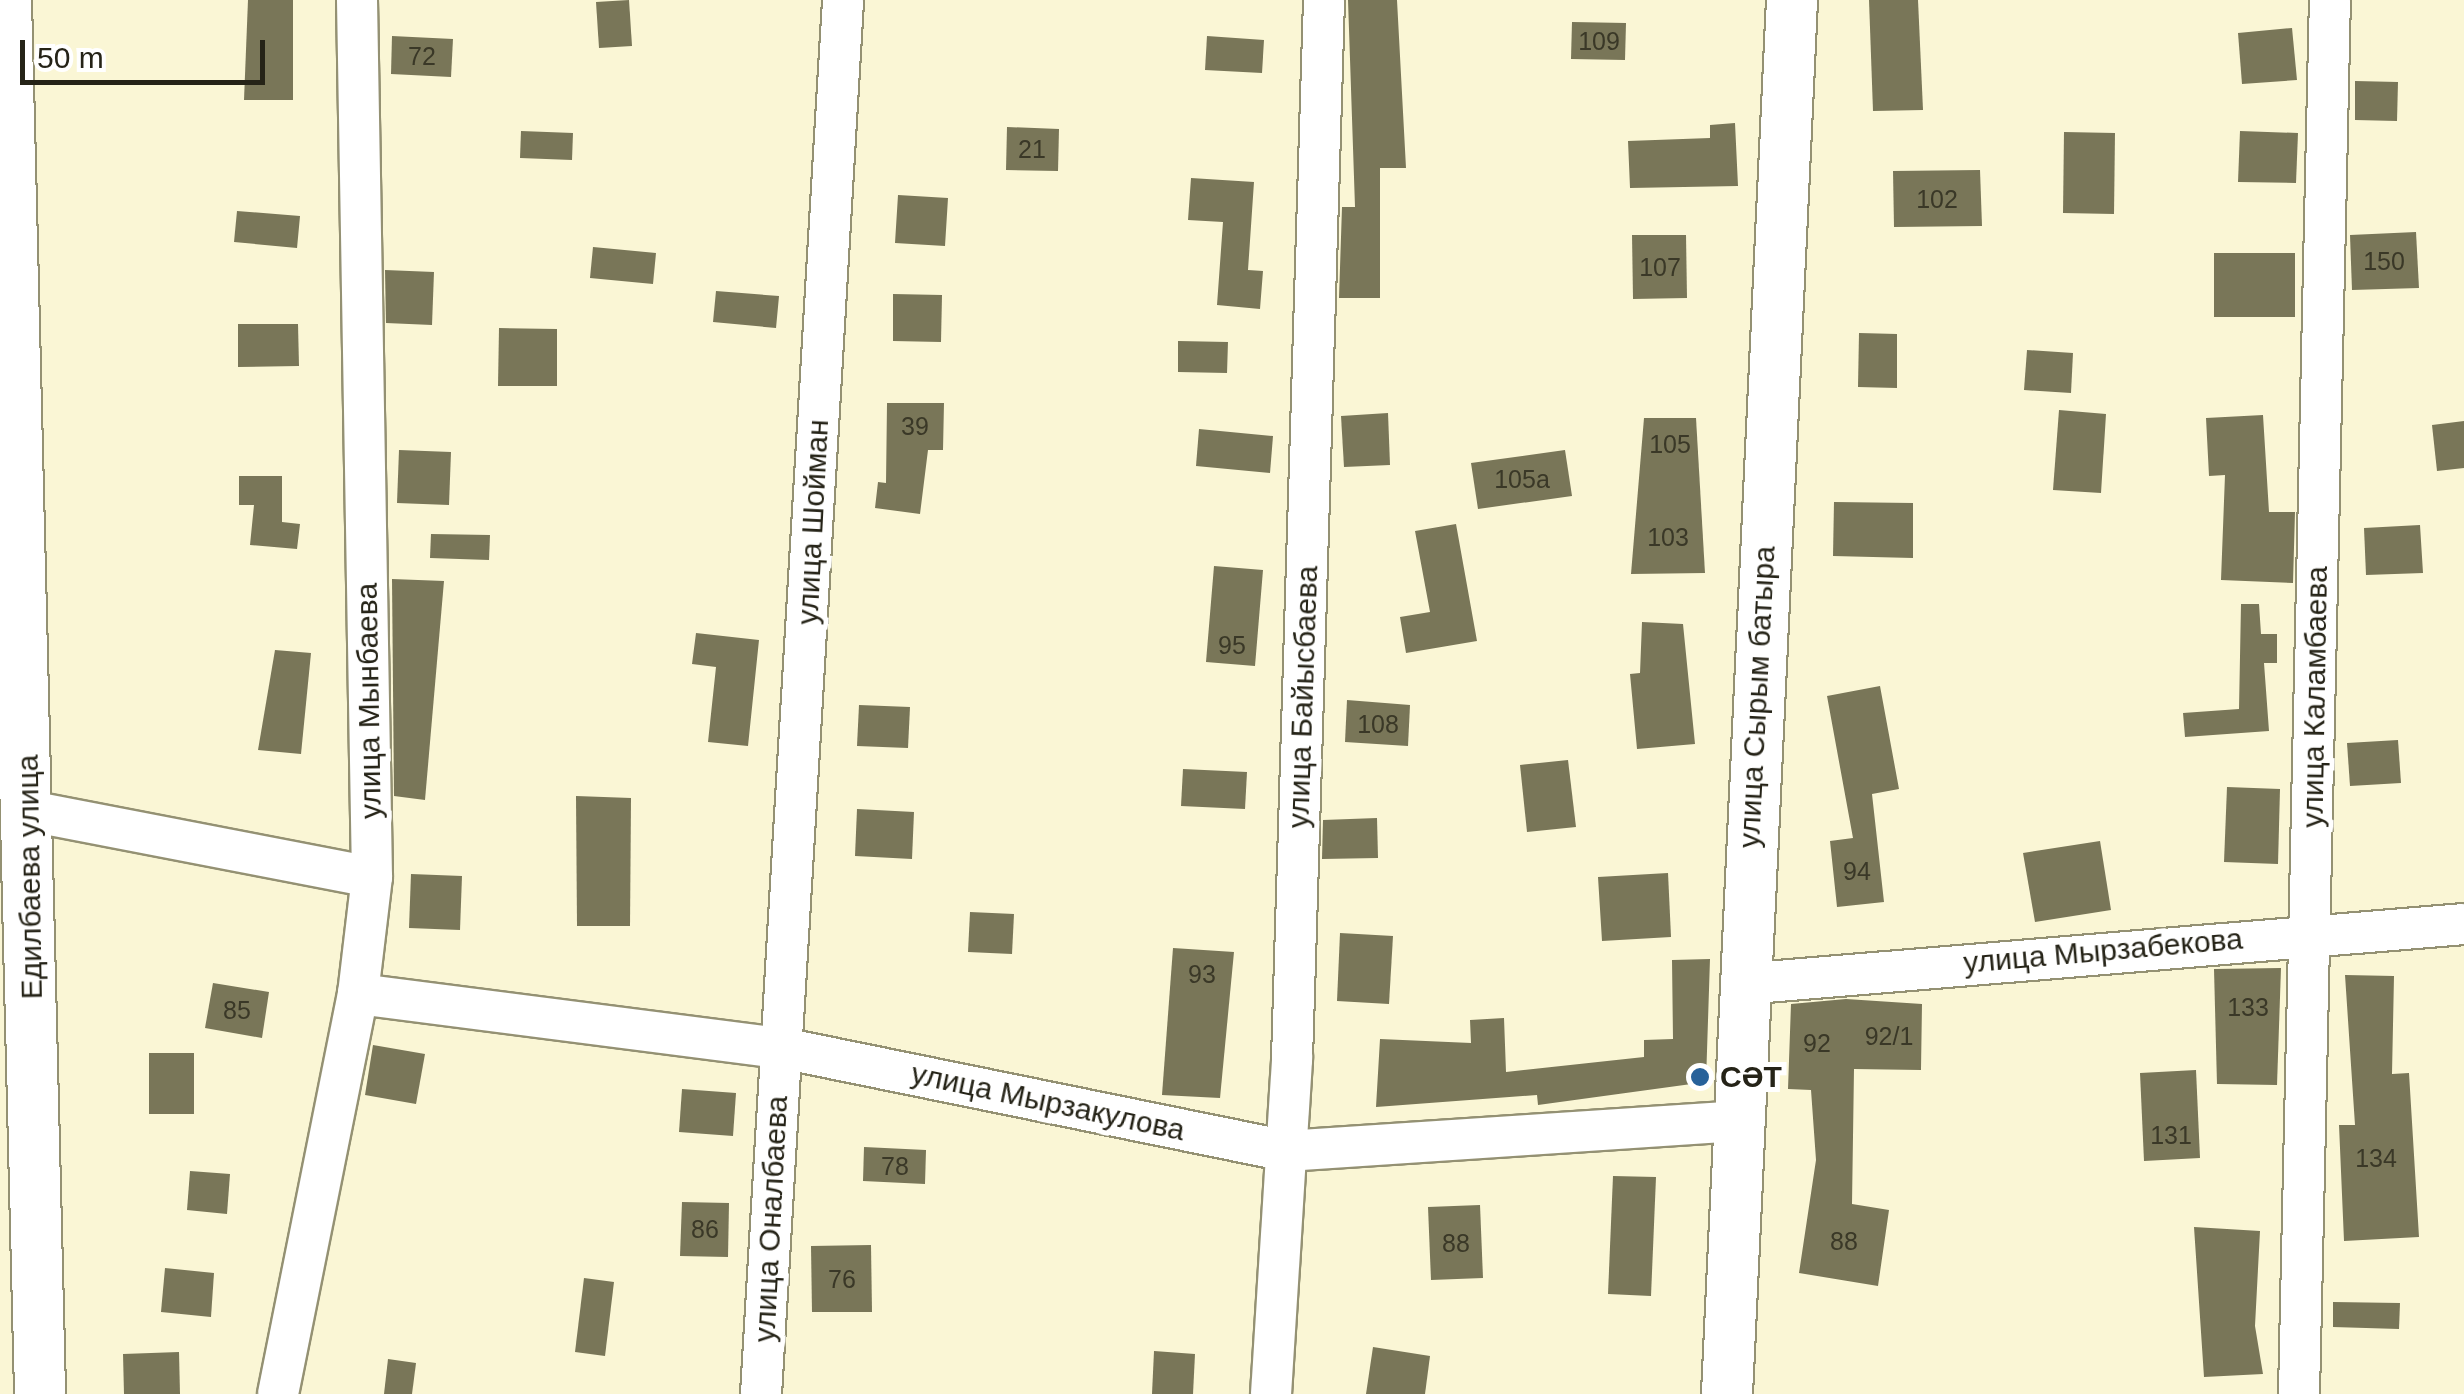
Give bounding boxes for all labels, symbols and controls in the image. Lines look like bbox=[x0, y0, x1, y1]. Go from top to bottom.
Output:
scale bar bbox=[25, 20, 270, 82]
house number: 109 bbox=[1578, 26, 1620, 56]
text: 50 m bbox=[37, 41, 104, 74]
house number: 72 bbox=[408, 41, 436, 71]
house number: 21 bbox=[1018, 134, 1046, 164]
house number: 102 bbox=[1916, 184, 1958, 214]
house number: 150 bbox=[2363, 246, 2405, 276]
house number: 107 bbox=[1639, 252, 1681, 282]
house number: 39 bbox=[901, 411, 929, 441]
street label: улица Шойман bbox=[790, 418, 836, 626]
house number: 105 bbox=[1649, 429, 1691, 459]
house number: 105а bbox=[1494, 464, 1550, 494]
house number: 103 bbox=[1647, 522, 1689, 552]
street label: улица Сырым батыра bbox=[1731, 545, 1783, 849]
street label: улица Байысбаева bbox=[1280, 565, 1326, 829]
street label: улица Каламбаева bbox=[2295, 566, 2335, 828]
street label: улица Мынбаева bbox=[349, 583, 389, 819]
house number: 95 bbox=[1218, 630, 1246, 660]
house number: 108 bbox=[1357, 709, 1399, 739]
street label: Едилбаева улица bbox=[10, 754, 50, 1000]
house number: 94 bbox=[1843, 856, 1871, 886]
street label: улица Мырзабекова bbox=[1962, 921, 2244, 981]
house number: 93 bbox=[1188, 959, 1216, 989]
house number: 133 bbox=[2227, 992, 2269, 1022]
house number: 85 bbox=[223, 995, 251, 1025]
house number: 92/1 bbox=[1865, 1021, 1913, 1051]
house number: 92 bbox=[1803, 1028, 1831, 1058]
street label: улица Мырзакулова bbox=[908, 1055, 1188, 1149]
place label: СƏТ bbox=[1720, 1059, 1782, 1095]
marker: СƏТ bbox=[1689, 1066, 1711, 1088]
street label: улица Оналбаева bbox=[747, 1095, 795, 1343]
house number: 131 bbox=[2150, 1120, 2192, 1150]
house number: 134 bbox=[2355, 1143, 2397, 1173]
house number: 78 bbox=[881, 1151, 909, 1181]
house number: 86 bbox=[691, 1214, 719, 1244]
house number: 88 bbox=[1830, 1226, 1858, 1256]
house number: 88 bbox=[1442, 1228, 1470, 1258]
house number: 76 bbox=[828, 1264, 856, 1294]

